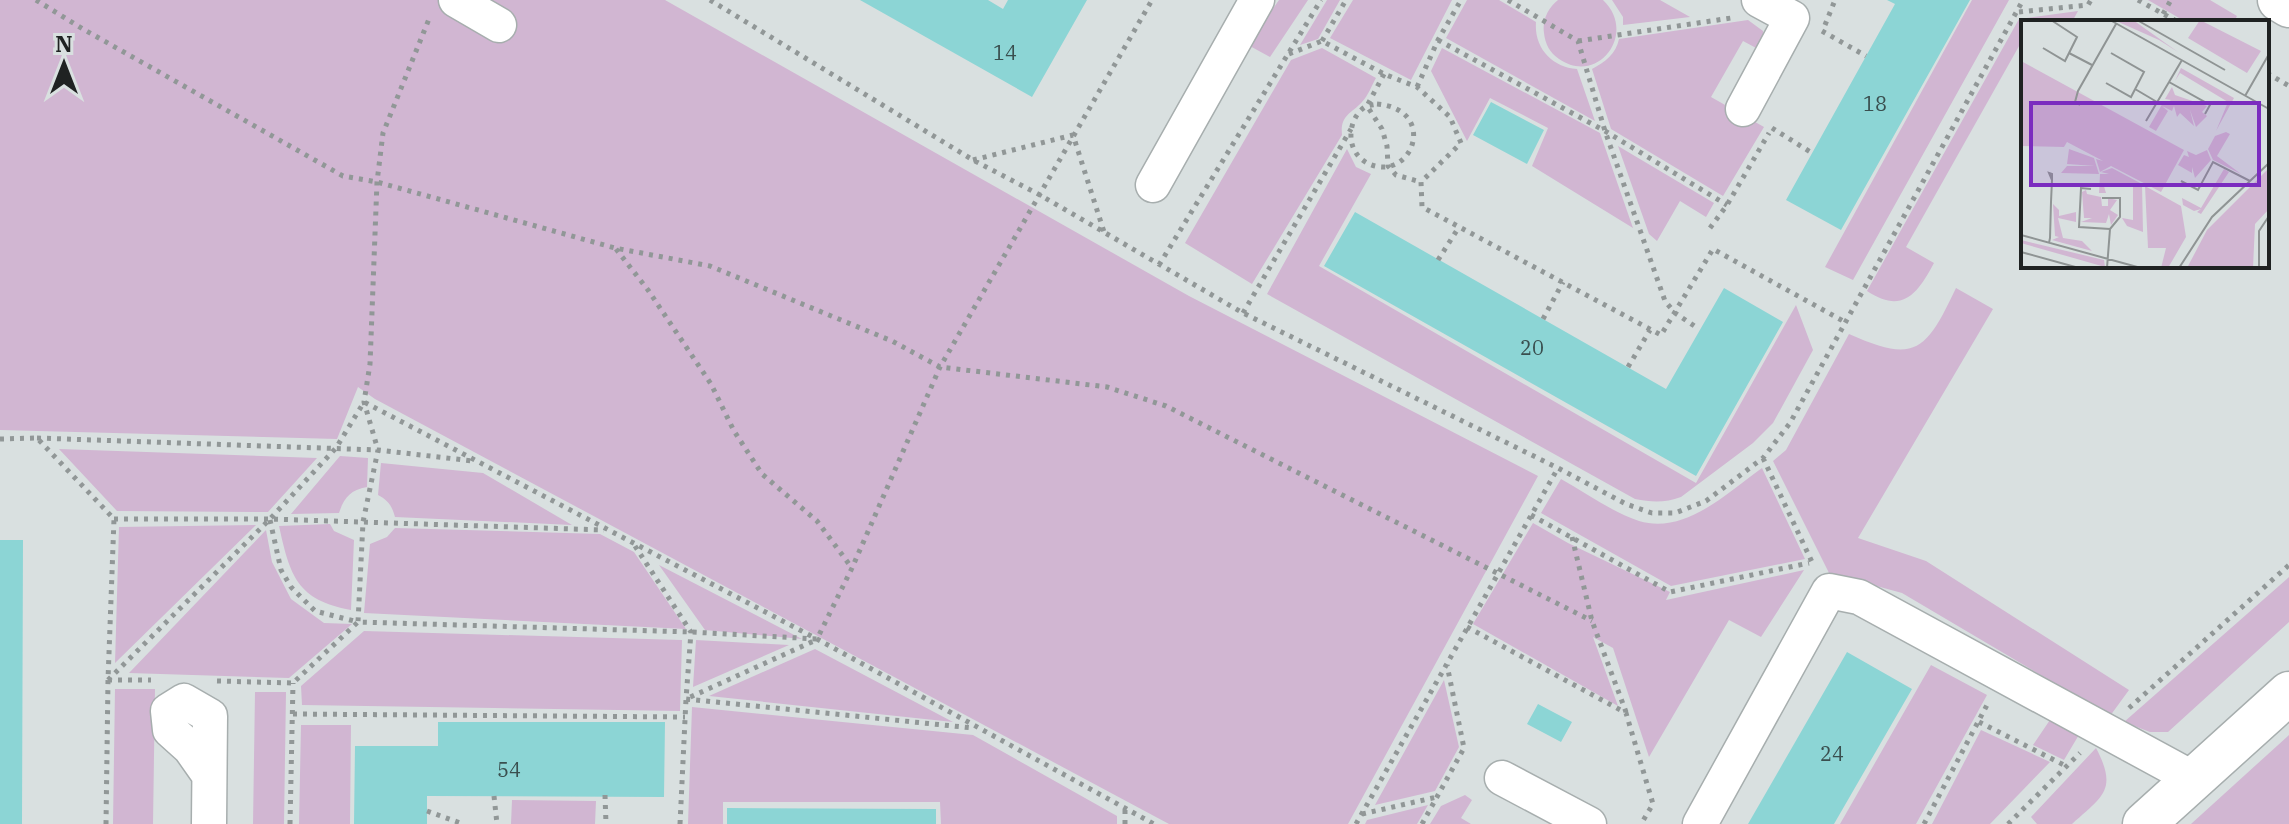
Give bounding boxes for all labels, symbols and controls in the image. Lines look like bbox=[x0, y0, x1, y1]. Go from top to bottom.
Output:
inset map bbox=[2021, 20, 2269, 268]
north arrow bbox=[24, 24, 104, 104]
text: N bbox=[55, 29, 73, 58]
house number: 14 bbox=[993, 39, 1017, 66]
house number: 18 bbox=[1863, 90, 1887, 117]
house number: 20 bbox=[1520, 334, 1544, 361]
house number: 24 bbox=[1820, 740, 1844, 767]
house number: 54 bbox=[497, 756, 521, 783]

